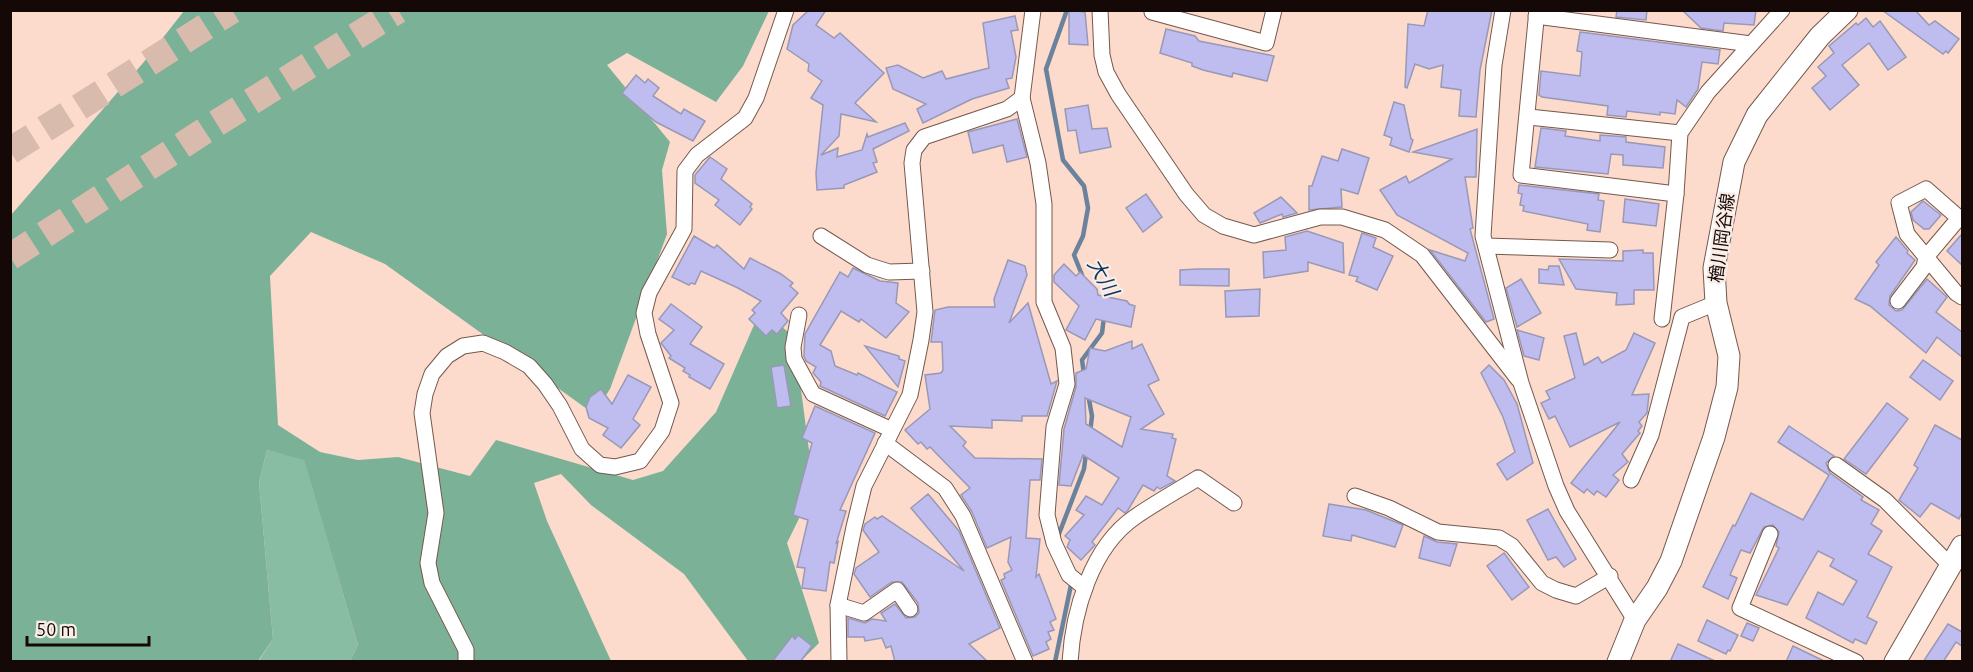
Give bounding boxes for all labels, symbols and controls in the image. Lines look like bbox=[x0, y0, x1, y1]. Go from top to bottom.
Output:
street label: 楢川岡谷線 bbox=[1705, 192, 1737, 284]
water label: 大川 bbox=[1083, 254, 1124, 302]
scale bar bbox=[27, 609, 148, 647]
text: 50 m bbox=[36, 619, 76, 639]

